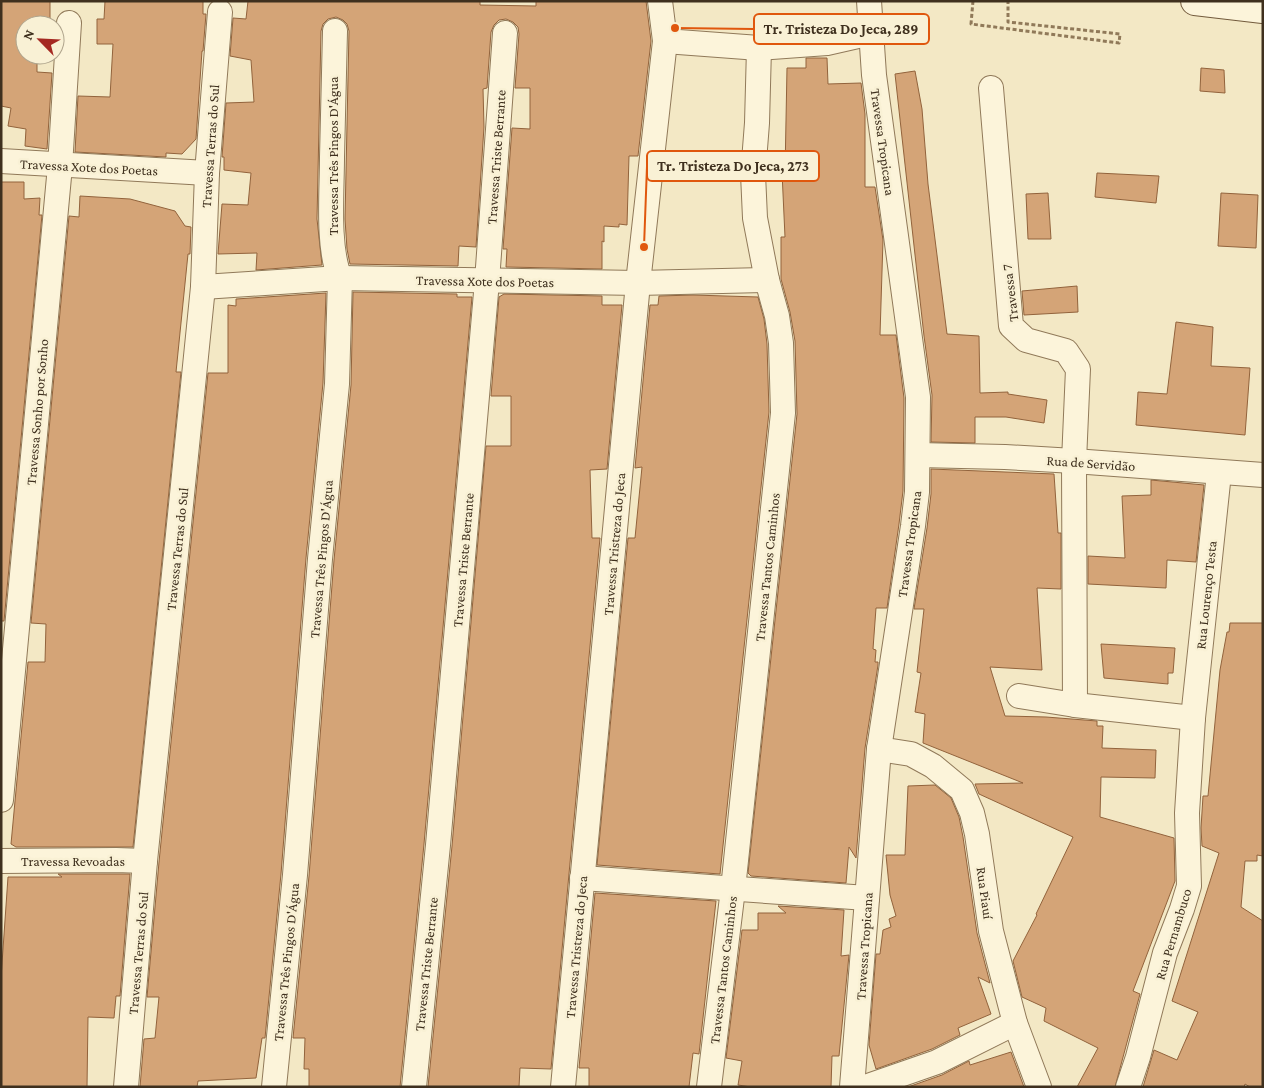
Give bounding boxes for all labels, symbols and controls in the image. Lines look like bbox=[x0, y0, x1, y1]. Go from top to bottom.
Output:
callout: Tr. Tristeza Do Jeca, 289 bbox=[754, 14, 929, 44]
north arrow bbox=[15, 15, 65, 65]
text: Tr. Tristeza Do Jeca, 289 bbox=[764, 21, 918, 37]
text: N bbox=[19, 27, 38, 42]
street label: Travessa Três Pingos D'Água bbox=[325, 76, 341, 235]
street label: Travessa Terras do Sul bbox=[198, 84, 222, 208]
street label: Travessa Tropicana bbox=[868, 87, 898, 197]
street label: Travessa Triste Berrante bbox=[483, 89, 509, 225]
callout: Tr. Tristeza Do Jeca, 273 bbox=[647, 151, 819, 181]
street label: Travessa Xote dos Poetas bbox=[20, 155, 158, 179]
text: Tr. Tristeza Do Jeca, 273 bbox=[657, 158, 809, 174]
street label: Travessa 7 bbox=[998, 263, 1021, 323]
street label: Travessa Xote dos Poetas bbox=[416, 272, 554, 290]
street label: Travessa Sonho por Sonho bbox=[23, 338, 51, 486]
street label: Rua de Servidão bbox=[1046, 452, 1136, 474]
street label: Travessa Tristreza do Jeca bbox=[600, 472, 628, 616]
street label: Travessa Três Pingos D'Água bbox=[306, 479, 336, 639]
street label: Travessa Terras do Sul bbox=[163, 486, 191, 611]
street label: Travessa Tropicana bbox=[894, 489, 924, 599]
street label: Travessa Triste Berrante bbox=[449, 492, 477, 628]
street label: Travessa Tantos Caminhos bbox=[751, 492, 783, 642]
street label: Rua Lourenço Testa bbox=[1192, 540, 1220, 650]
street label: Travessa Revoadas bbox=[21, 853, 125, 869]
street label: Rua Piauí bbox=[973, 866, 997, 920]
street label: Travessa Tristreza do Jeca bbox=[562, 875, 590, 1019]
street label: Travessa Três Pingos D'Água bbox=[270, 882, 302, 1042]
street label: Rua Pernambuco bbox=[1152, 886, 1194, 982]
street label: Travessa Terras do Sul bbox=[125, 891, 151, 1015]
street label: Travessa Tropicana bbox=[852, 891, 876, 1000]
street label: Travessa Tantos Caminhos bbox=[706, 895, 740, 1045]
street label: Travessa Triste Berrante bbox=[411, 896, 441, 1032]

